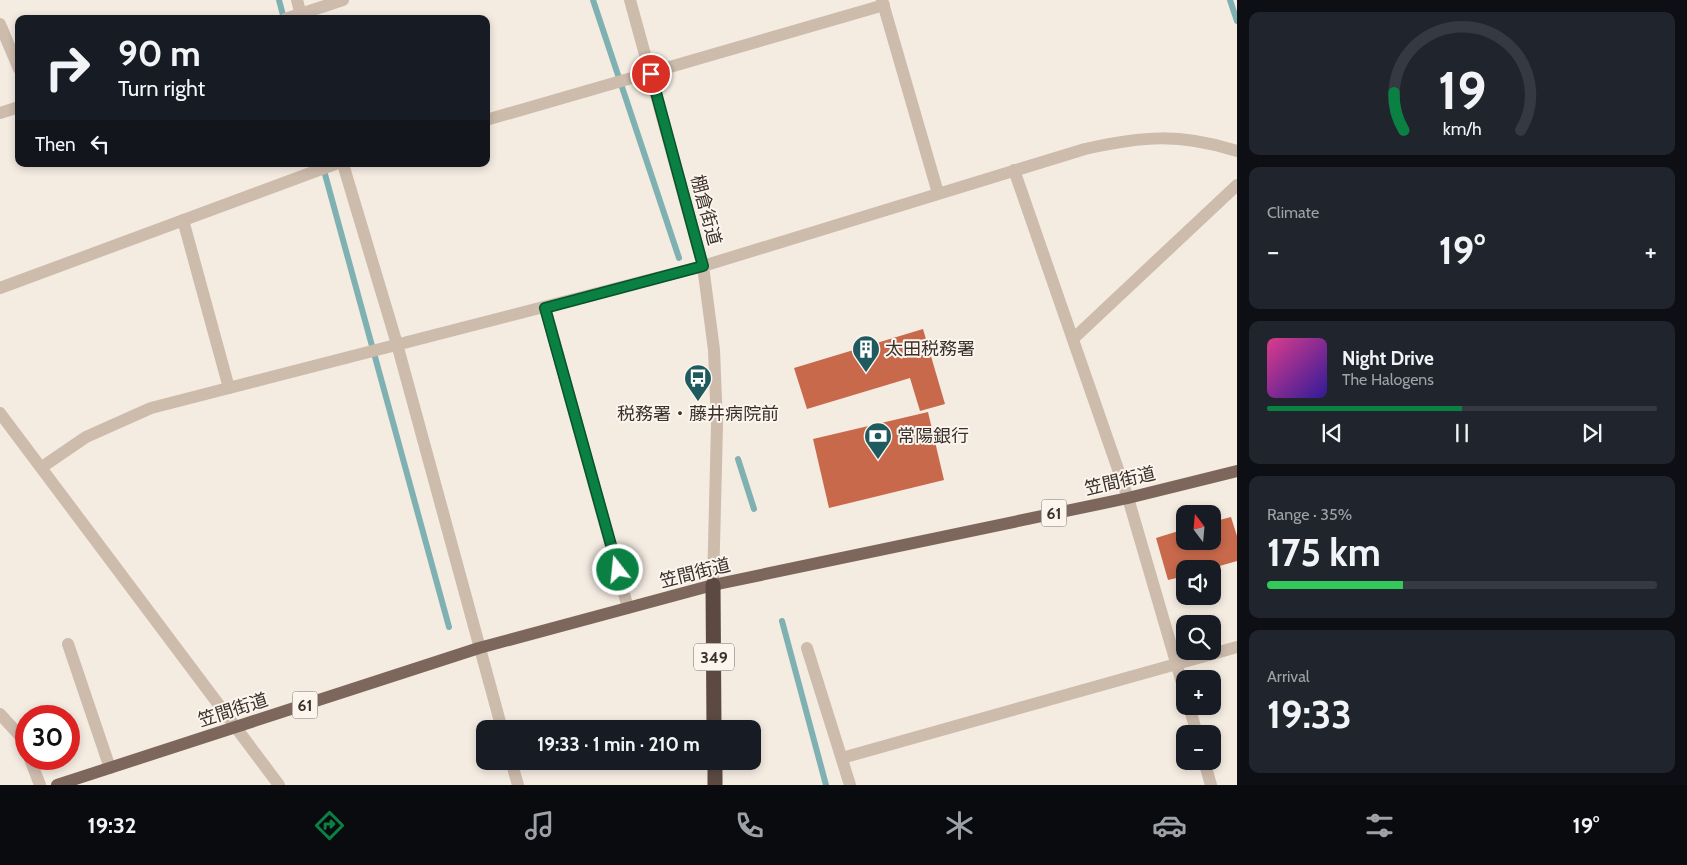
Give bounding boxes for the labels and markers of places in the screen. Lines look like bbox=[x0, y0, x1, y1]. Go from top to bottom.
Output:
pin bbox=[630, 53, 672, 95]
building icon: 太田税務署 bbox=[851, 334, 881, 373]
place label: 太田税務署 bbox=[885, 338, 975, 360]
bus stop icon: 税務署・藤井病院前 bbox=[683, 363, 713, 402]
place label: 税務署・藤井病院前 bbox=[617, 403, 779, 425]
bank icon: 常陽銀行 bbox=[863, 421, 893, 460]
place label: 常陽銀行 bbox=[897, 425, 969, 447]

